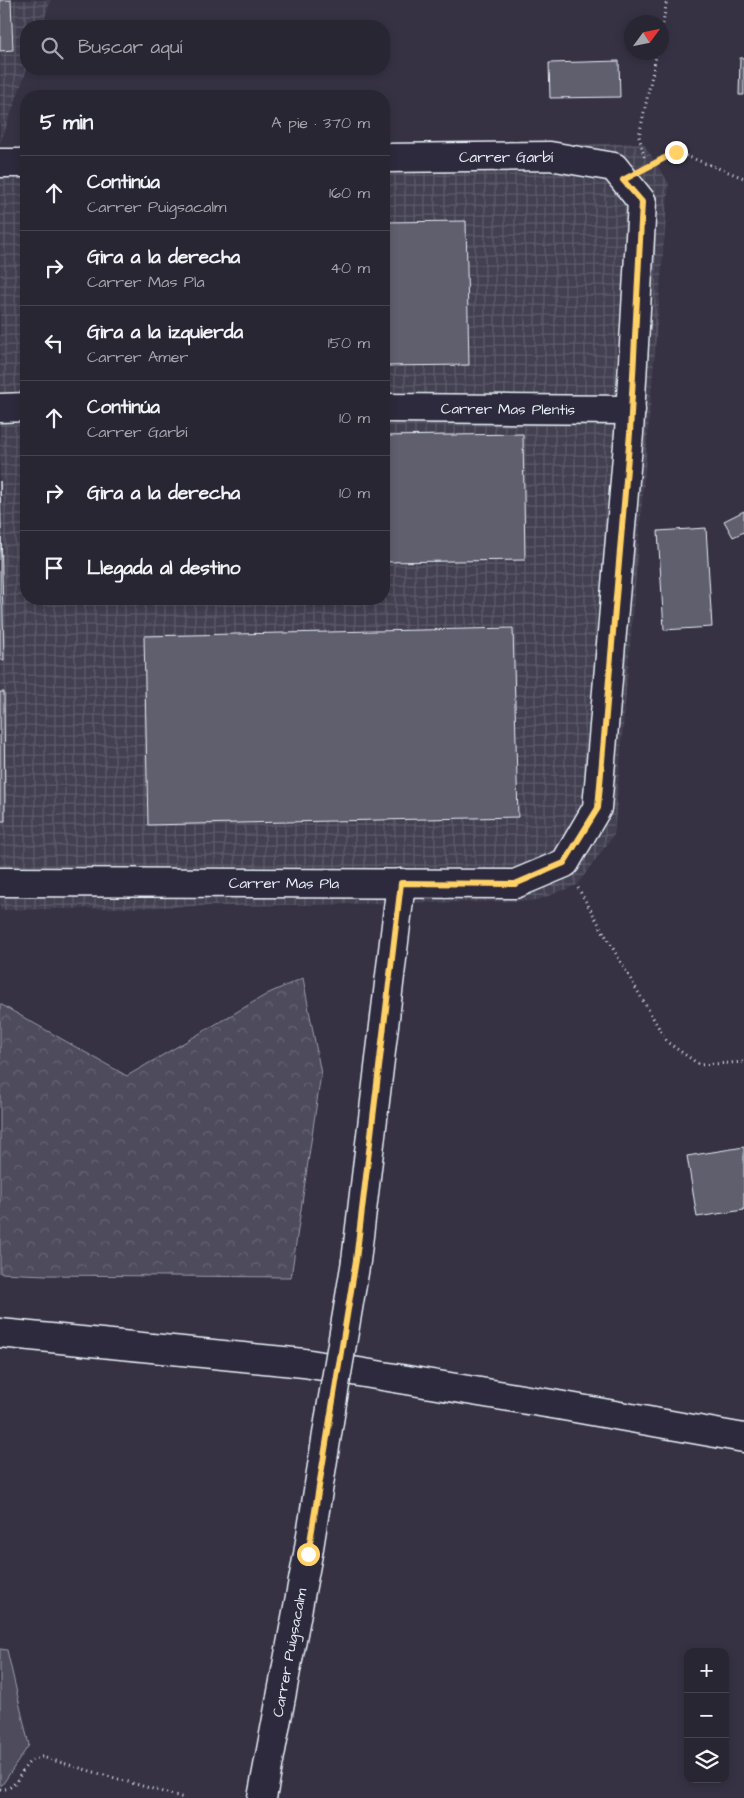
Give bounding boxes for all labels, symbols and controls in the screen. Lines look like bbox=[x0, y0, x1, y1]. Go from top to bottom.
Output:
north arrow bbox=[624, 15, 669, 60]
search box bbox=[20, 20, 390, 75]
icon: search bbox=[38, 34, 66, 62]
text: Buscar aquí bbox=[78, 34, 182, 61]
text: 5 min bbox=[40, 108, 93, 137]
text: A pie · 370 m bbox=[271, 112, 370, 134]
route end bbox=[665, 141, 688, 164]
street label: Carrer Garbí bbox=[459, 147, 554, 168]
text: Continúa bbox=[87, 169, 160, 196]
icon: ahead bbox=[40, 179, 68, 207]
text: 160 m bbox=[329, 182, 370, 204]
text: Carrer Puigsacalm bbox=[87, 196, 226, 218]
text: Gira a la derecha bbox=[87, 244, 240, 271]
icon: right bbox=[40, 254, 68, 282]
text: 40 m bbox=[330, 257, 370, 279]
text: Carrer Mas Pla bbox=[87, 271, 205, 293]
text: Gira a la izquierda bbox=[87, 319, 243, 346]
icon: left bbox=[40, 329, 68, 357]
text: 150 m bbox=[328, 332, 370, 354]
text: Carrer Amer bbox=[87, 346, 188, 368]
text: Continúa bbox=[87, 394, 160, 421]
street label: Carrer Mas Plentis bbox=[441, 398, 576, 420]
icon: ahead bbox=[40, 404, 68, 432]
text: 10 m bbox=[339, 407, 370, 429]
text: Carrer Garbí bbox=[87, 421, 187, 443]
icon: right bbox=[40, 479, 68, 507]
text: Gira a la derecha bbox=[87, 480, 240, 507]
text: 10 m bbox=[339, 482, 370, 504]
icon: arrive bbox=[40, 554, 68, 582]
text: Llegada al destino bbox=[87, 555, 240, 582]
street label: Carrer Mas Pla bbox=[229, 872, 340, 894]
route start bbox=[297, 1543, 320, 1566]
street label: Carrer Puigsacalm bbox=[267, 1586, 312, 1719]
map controls bbox=[684, 1648, 729, 1783]
button: + bbox=[684, 1648, 729, 1693]
button: − bbox=[684, 1693, 729, 1738]
button: layers bbox=[684, 1738, 729, 1783]

